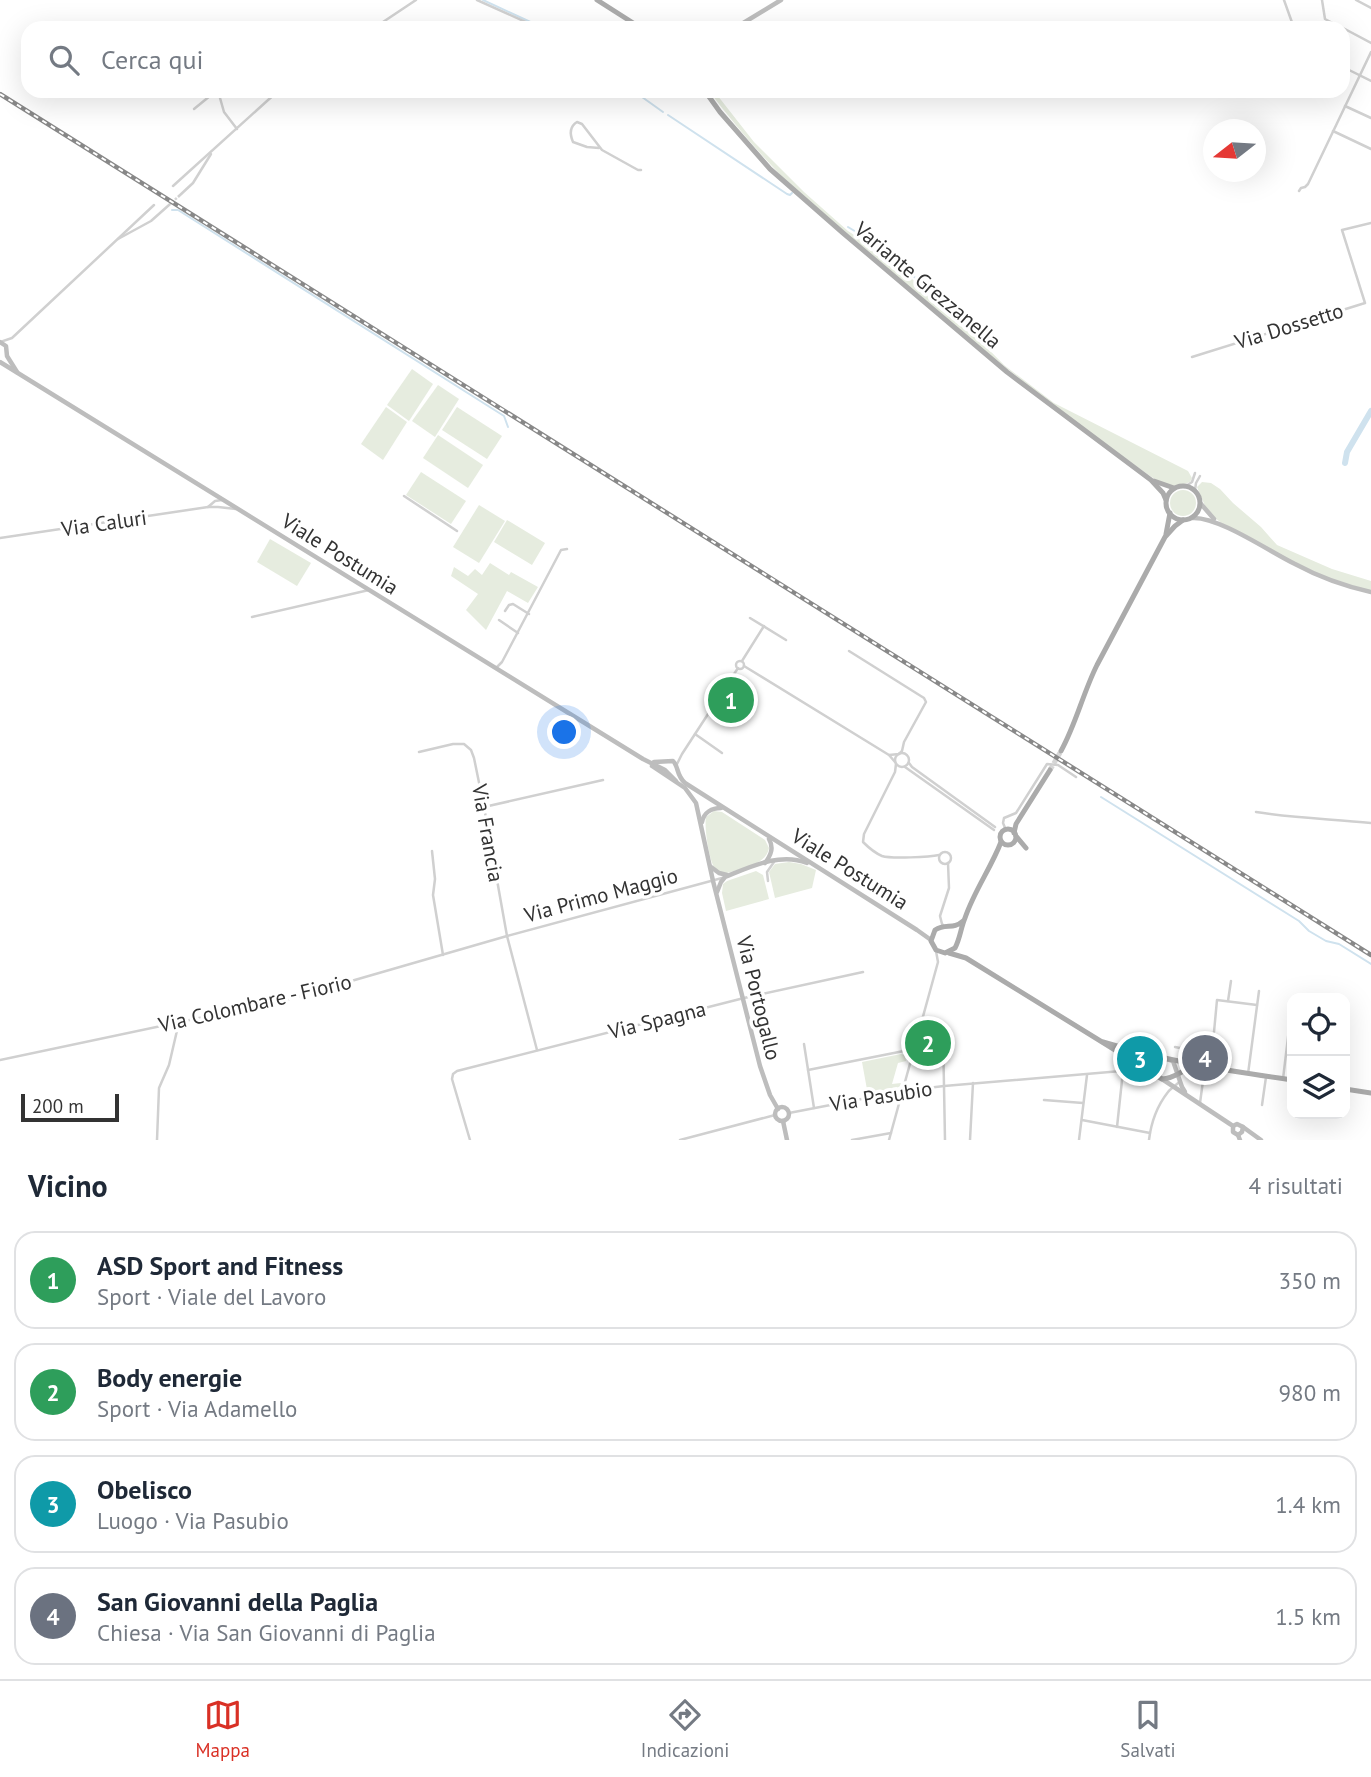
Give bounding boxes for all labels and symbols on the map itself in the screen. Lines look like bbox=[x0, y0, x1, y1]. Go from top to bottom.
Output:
north arrow bbox=[1203, 119, 1266, 182]
street label: Variante Grezzanella bbox=[848, 215, 1007, 354]
street label: Via Dossetto bbox=[1230, 297, 1347, 356]
street label: Via Caluri bbox=[59, 504, 148, 542]
street label: Viale Postumia bbox=[276, 507, 404, 601]
pin: 1 bbox=[708, 674, 754, 726]
your location bbox=[547, 715, 581, 749]
street label: Via Francia bbox=[466, 781, 510, 884]
street label: Viale Postumia bbox=[786, 822, 914, 916]
street label: Via Primo Maggio bbox=[520, 862, 681, 929]
street label: Via Portogallo bbox=[730, 932, 787, 1063]
street label: Via Colombare - Fiorio bbox=[155, 968, 354, 1039]
street label: Via Spagna bbox=[604, 995, 709, 1045]
pin: 2 bbox=[905, 1017, 951, 1069]
pin: 4 bbox=[1182, 1032, 1228, 1084]
pin: 3 bbox=[1117, 1033, 1163, 1085]
street label: Via Pasubio bbox=[827, 1075, 934, 1118]
scale bar bbox=[21, 1091, 119, 1123]

